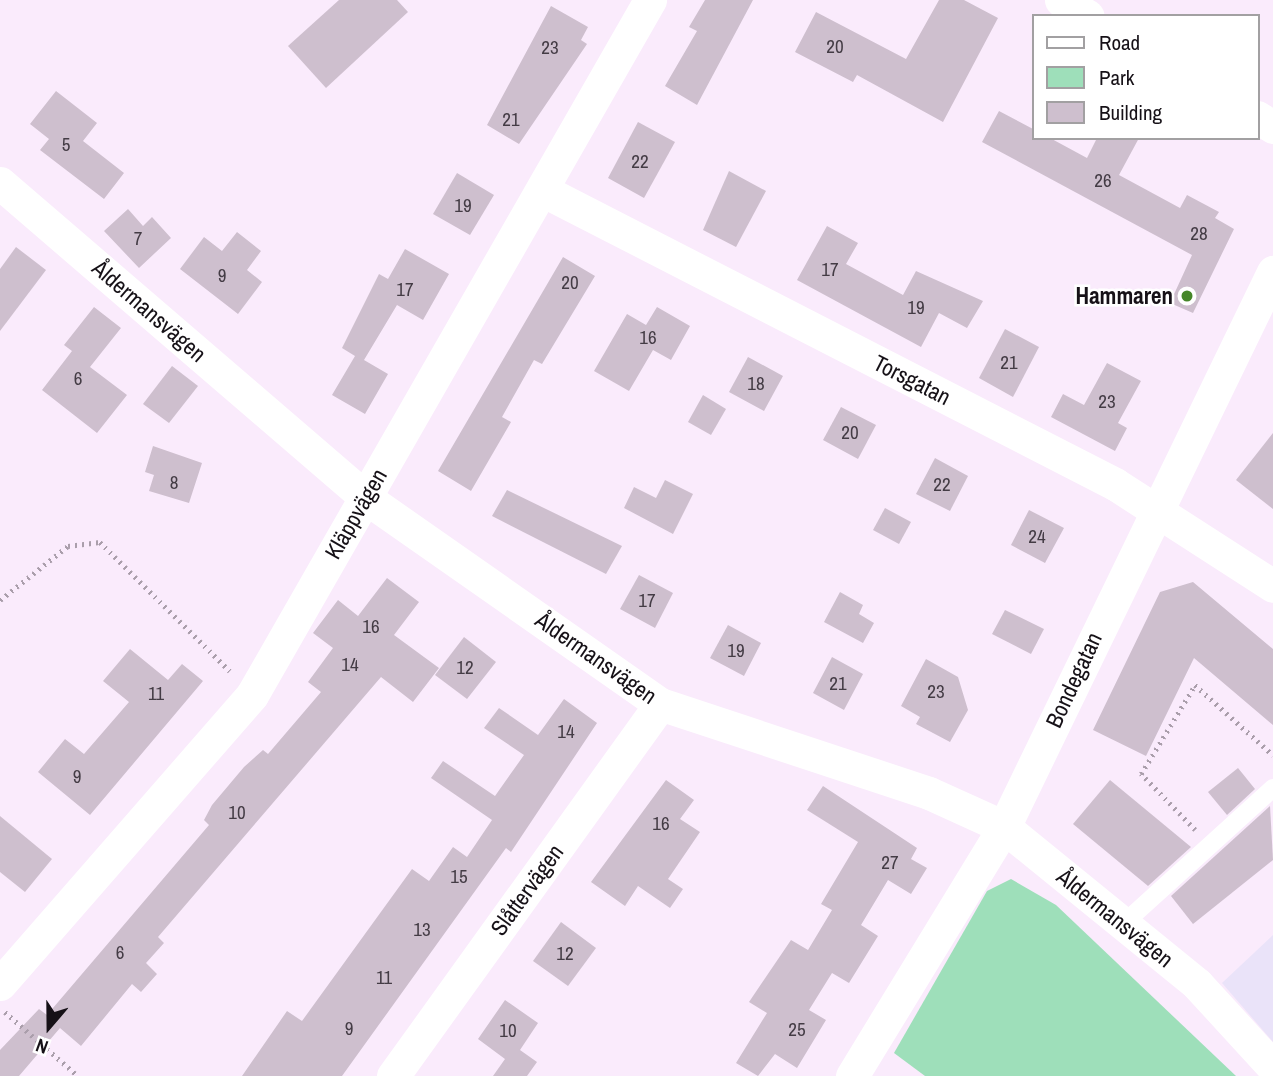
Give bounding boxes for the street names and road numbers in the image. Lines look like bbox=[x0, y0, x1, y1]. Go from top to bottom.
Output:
street label: Åldermansvägen bbox=[87, 254, 211, 368]
street label: Torsgatan bbox=[869, 349, 955, 411]
street label: Kläppvägen bbox=[319, 464, 393, 564]
street label: Åldermansvägen bbox=[530, 606, 662, 710]
street label: Bondegatan bbox=[1040, 628, 1108, 732]
street label: Slåttervägen bbox=[485, 839, 569, 941]
street label: Åldermansvägen bbox=[1051, 863, 1179, 973]

